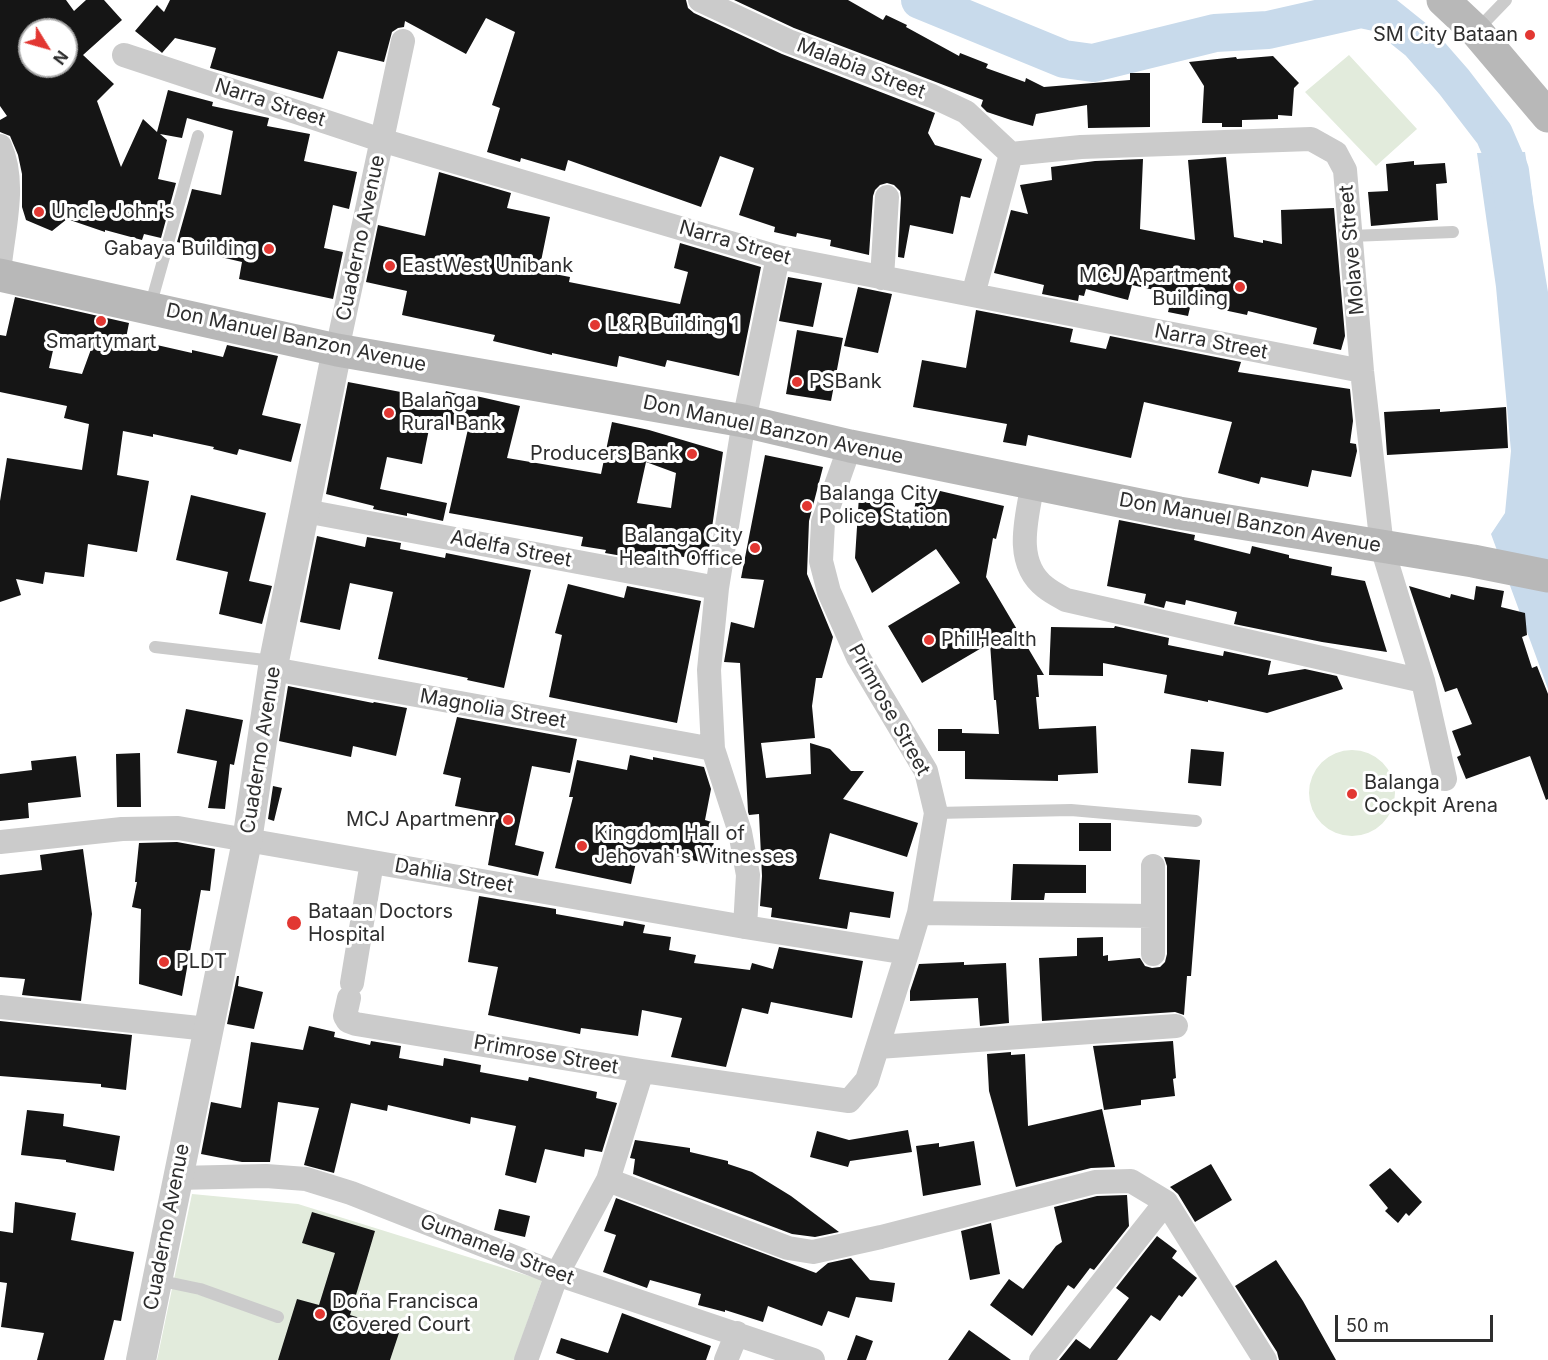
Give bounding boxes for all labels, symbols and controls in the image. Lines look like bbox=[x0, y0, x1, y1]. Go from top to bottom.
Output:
north arrow bbox=[18, 18, 78, 78]
place label: SM City Bataan bbox=[1373, 23, 1518, 47]
marker: SM City Bataan bbox=[1523, 28, 1537, 42]
street label: Malabia Street bbox=[793, 33, 929, 105]
text: N bbox=[49, 47, 72, 69]
street label: Narra Street bbox=[212, 74, 328, 132]
street label: Cuaderno Avenue bbox=[332, 153, 390, 323]
street label: Molave Street bbox=[1334, 184, 1370, 316]
place label: Uncle John's bbox=[51, 200, 175, 224]
marker: Uncle John's bbox=[32, 205, 46, 219]
street label: Narra Street bbox=[676, 216, 794, 270]
place label: Gabaya Building bbox=[104, 237, 257, 261]
marker: Gabaya Building bbox=[262, 242, 276, 256]
place label: EastWest Unibank bbox=[402, 254, 573, 278]
marker: EastWest Unibank bbox=[383, 259, 397, 273]
place label: MCJ Apartment Building bbox=[1079, 264, 1228, 311]
marker: MCJ Apartment Building bbox=[1233, 280, 1247, 294]
street label: Don Manuel Banzon Avenue bbox=[164, 299, 428, 377]
place label: L&R Building 1 bbox=[607, 313, 739, 337]
marker: Smartymart bbox=[94, 314, 108, 328]
marker: L&R Building 1 bbox=[588, 318, 602, 332]
street label: Narra Street bbox=[1152, 319, 1270, 365]
place label: Smartymart bbox=[46, 330, 156, 354]
place label: PSBank bbox=[809, 370, 882, 394]
marker: PSBank bbox=[790, 375, 804, 389]
place label: Balanga Rural Bank bbox=[401, 389, 502, 436]
street label: Don Manuel Banzon Avenue bbox=[641, 391, 905, 469]
marker: Balanga Rural Bank bbox=[382, 406, 396, 420]
place label: Producers Bank bbox=[530, 442, 680, 466]
marker: Producers Bank bbox=[685, 447, 699, 461]
place label: Balanga City Police Station bbox=[819, 482, 948, 529]
street label: Don Manuel Banzon Avenue bbox=[1117, 488, 1383, 558]
marker: Balanga City Police Station bbox=[800, 499, 814, 513]
place label: Balanga City Health Office bbox=[619, 524, 743, 571]
street label: Adelfa Street bbox=[448, 525, 574, 573]
marker: Balanga City Health Office bbox=[748, 541, 762, 555]
place label: PhilHealth bbox=[941, 628, 1037, 652]
marker: PhilHealth bbox=[922, 633, 936, 647]
street label: Primrose Street bbox=[843, 640, 935, 780]
street label: Cuaderno Avenue bbox=[236, 665, 286, 835]
street label: Magnolia Street bbox=[418, 684, 568, 734]
place label: Balanga Cockpit Arena bbox=[1364, 771, 1498, 818]
marker: Balanga Cockpit Arena bbox=[1345, 787, 1359, 801]
place label: MCJ Apartmenr bbox=[346, 808, 496, 832]
marker: MCJ Apartmenr bbox=[501, 813, 515, 827]
place label: Kingdom Hall of Jehovah's Witnesses bbox=[594, 822, 795, 869]
marker: Kingdom Hall of Jehovah's Witnesses bbox=[575, 839, 589, 853]
street label: Dahlia Street bbox=[393, 854, 515, 898]
place label: Bataan Doctors Hospital bbox=[308, 900, 453, 947]
marker: Bataan Doctors Hospital bbox=[285, 914, 303, 932]
place label: PLDT bbox=[176, 950, 227, 974]
marker: PLDT bbox=[157, 955, 171, 969]
street label: Primrose Street bbox=[472, 1030, 620, 1080]
street label: Cuaderno Avenue bbox=[139, 1142, 195, 1312]
street label: Gumamela Street bbox=[417, 1210, 577, 1290]
place label: Doña Francisca Covered Court bbox=[332, 1290, 479, 1337]
scale bar bbox=[1338, 1303, 1496, 1341]
marker: Doña Francisca Covered Court bbox=[313, 1307, 327, 1321]
text: 50 m bbox=[1346, 1315, 1389, 1336]

